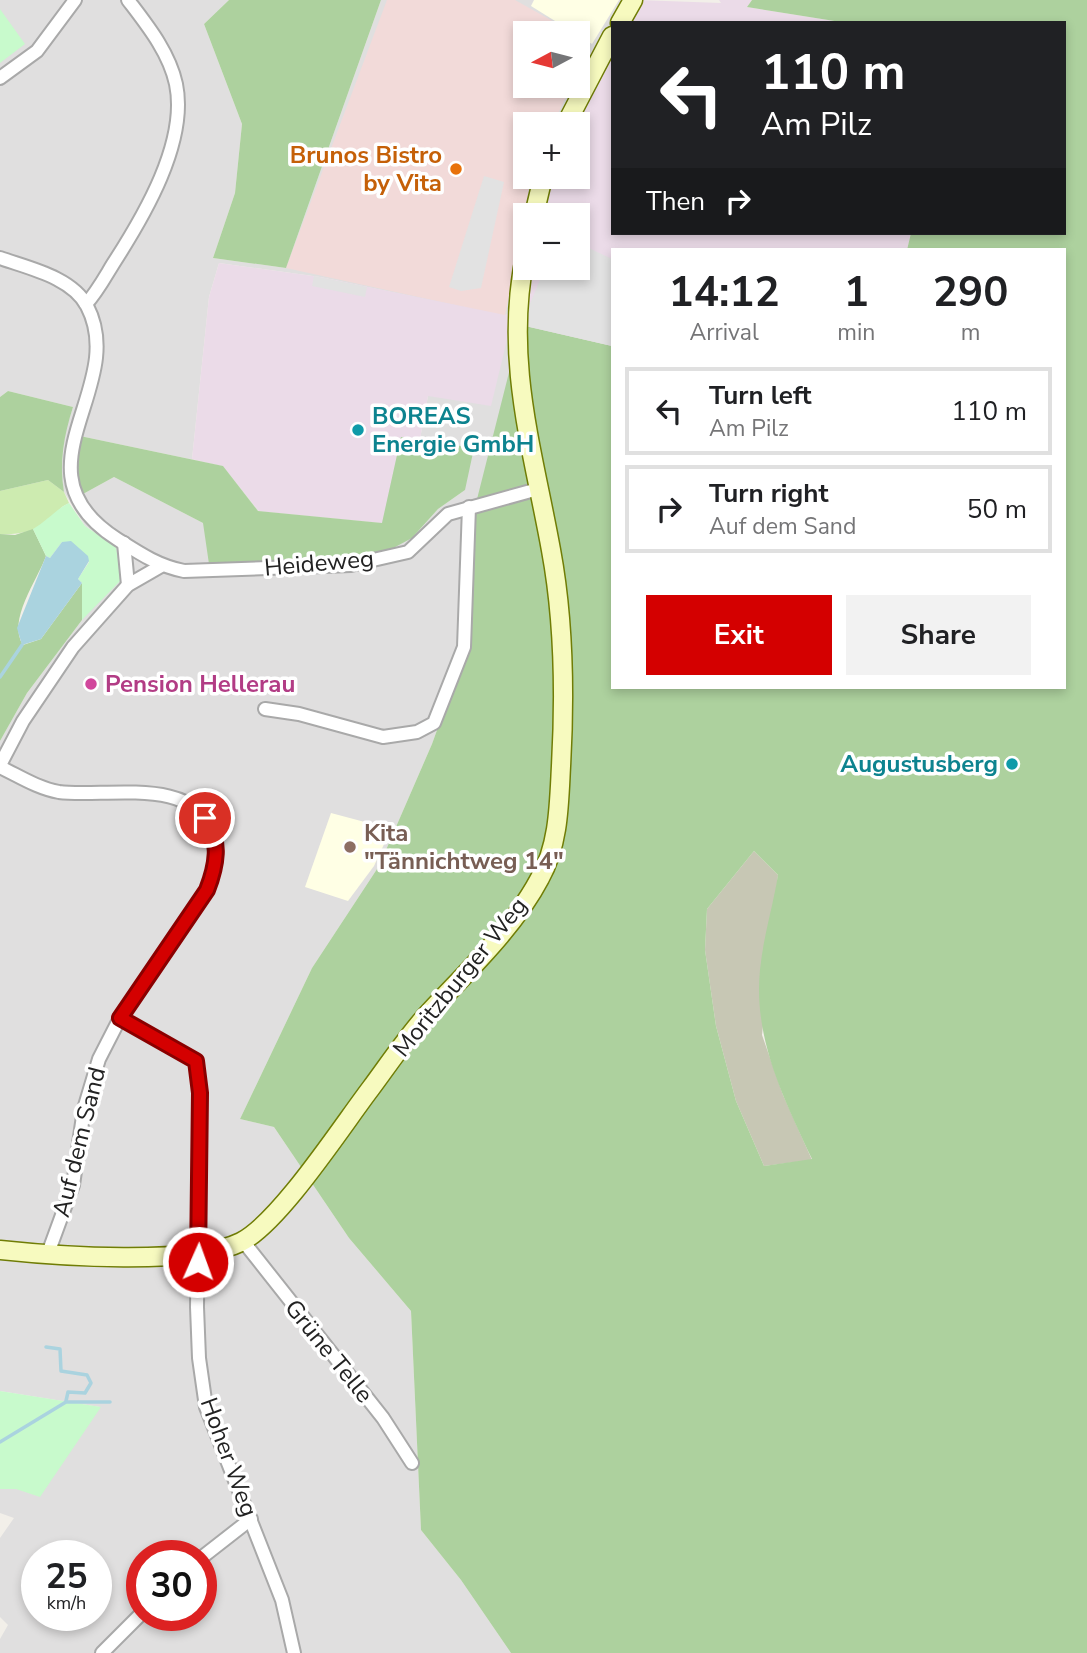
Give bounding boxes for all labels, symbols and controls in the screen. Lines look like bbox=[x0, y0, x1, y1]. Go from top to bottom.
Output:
north arrow bbox=[513, 21, 590, 98]
map controls bbox=[513, 21, 590, 280]
text: 110 m bbox=[761, 39, 905, 106]
icon: left bbox=[646, 49, 737, 140]
text: Am Pilz bbox=[761, 103, 872, 146]
button: + bbox=[513, 112, 590, 189]
place label: Brunos Bistro by Vita bbox=[290, 139, 442, 199]
marker: Brunos Bistro by Vita bbox=[448, 161, 464, 177]
icon: right bbox=[719, 182, 757, 220]
text: Then bbox=[646, 184, 705, 219]
button: − bbox=[513, 203, 590, 280]
text: 14:12 bbox=[669, 264, 780, 321]
text: 1 bbox=[844, 264, 869, 321]
text: 290 bbox=[933, 264, 1008, 321]
text: Arrival bbox=[690, 317, 759, 348]
text: min bbox=[837, 317, 875, 348]
text: m bbox=[961, 317, 981, 348]
text: Turn left bbox=[709, 378, 812, 413]
icon: left bbox=[650, 392, 688, 430]
text: 110 m bbox=[951, 394, 1027, 429]
place label: BOREAS Energie GmbH bbox=[372, 400, 534, 460]
text: Am Pilz bbox=[709, 413, 789, 444]
marker: BOREAS Energie GmbH bbox=[350, 422, 366, 438]
text: Turn right bbox=[709, 476, 828, 511]
icon: right bbox=[650, 490, 688, 528]
text: 50 m bbox=[967, 492, 1027, 527]
text: Auf dem Sand bbox=[709, 511, 856, 542]
street label: Heideweg bbox=[263, 542, 375, 584]
button: Exit bbox=[646, 595, 832, 675]
button: Share bbox=[846, 595, 1031, 675]
place label: Pension Hellerau bbox=[105, 668, 295, 700]
marker: Pension Hellerau bbox=[83, 676, 99, 692]
place label: Augustusberg bbox=[840, 748, 998, 780]
marker: Augustusberg bbox=[1004, 756, 1020, 772]
pin bbox=[175, 788, 235, 848]
icon: arrive bbox=[186, 799, 224, 837]
place label: Kita "Tännichtweg 14" bbox=[364, 817, 564, 877]
marker: Kita "Tännichtweg 14" bbox=[342, 839, 358, 855]
street label: Moritzburger Weg bbox=[386, 890, 534, 1064]
street label: Auf dem Sand bbox=[45, 1064, 113, 1220]
position arrow bbox=[161, 1225, 235, 1299]
street label: Grüne Telle bbox=[277, 1293, 381, 1409]
street label: Hoher Weg bbox=[193, 1393, 265, 1521]
speed limit sign: 30 bbox=[126, 1540, 217, 1631]
text: 25 bbox=[45, 1553, 88, 1600]
text: km/h bbox=[47, 1591, 86, 1615]

